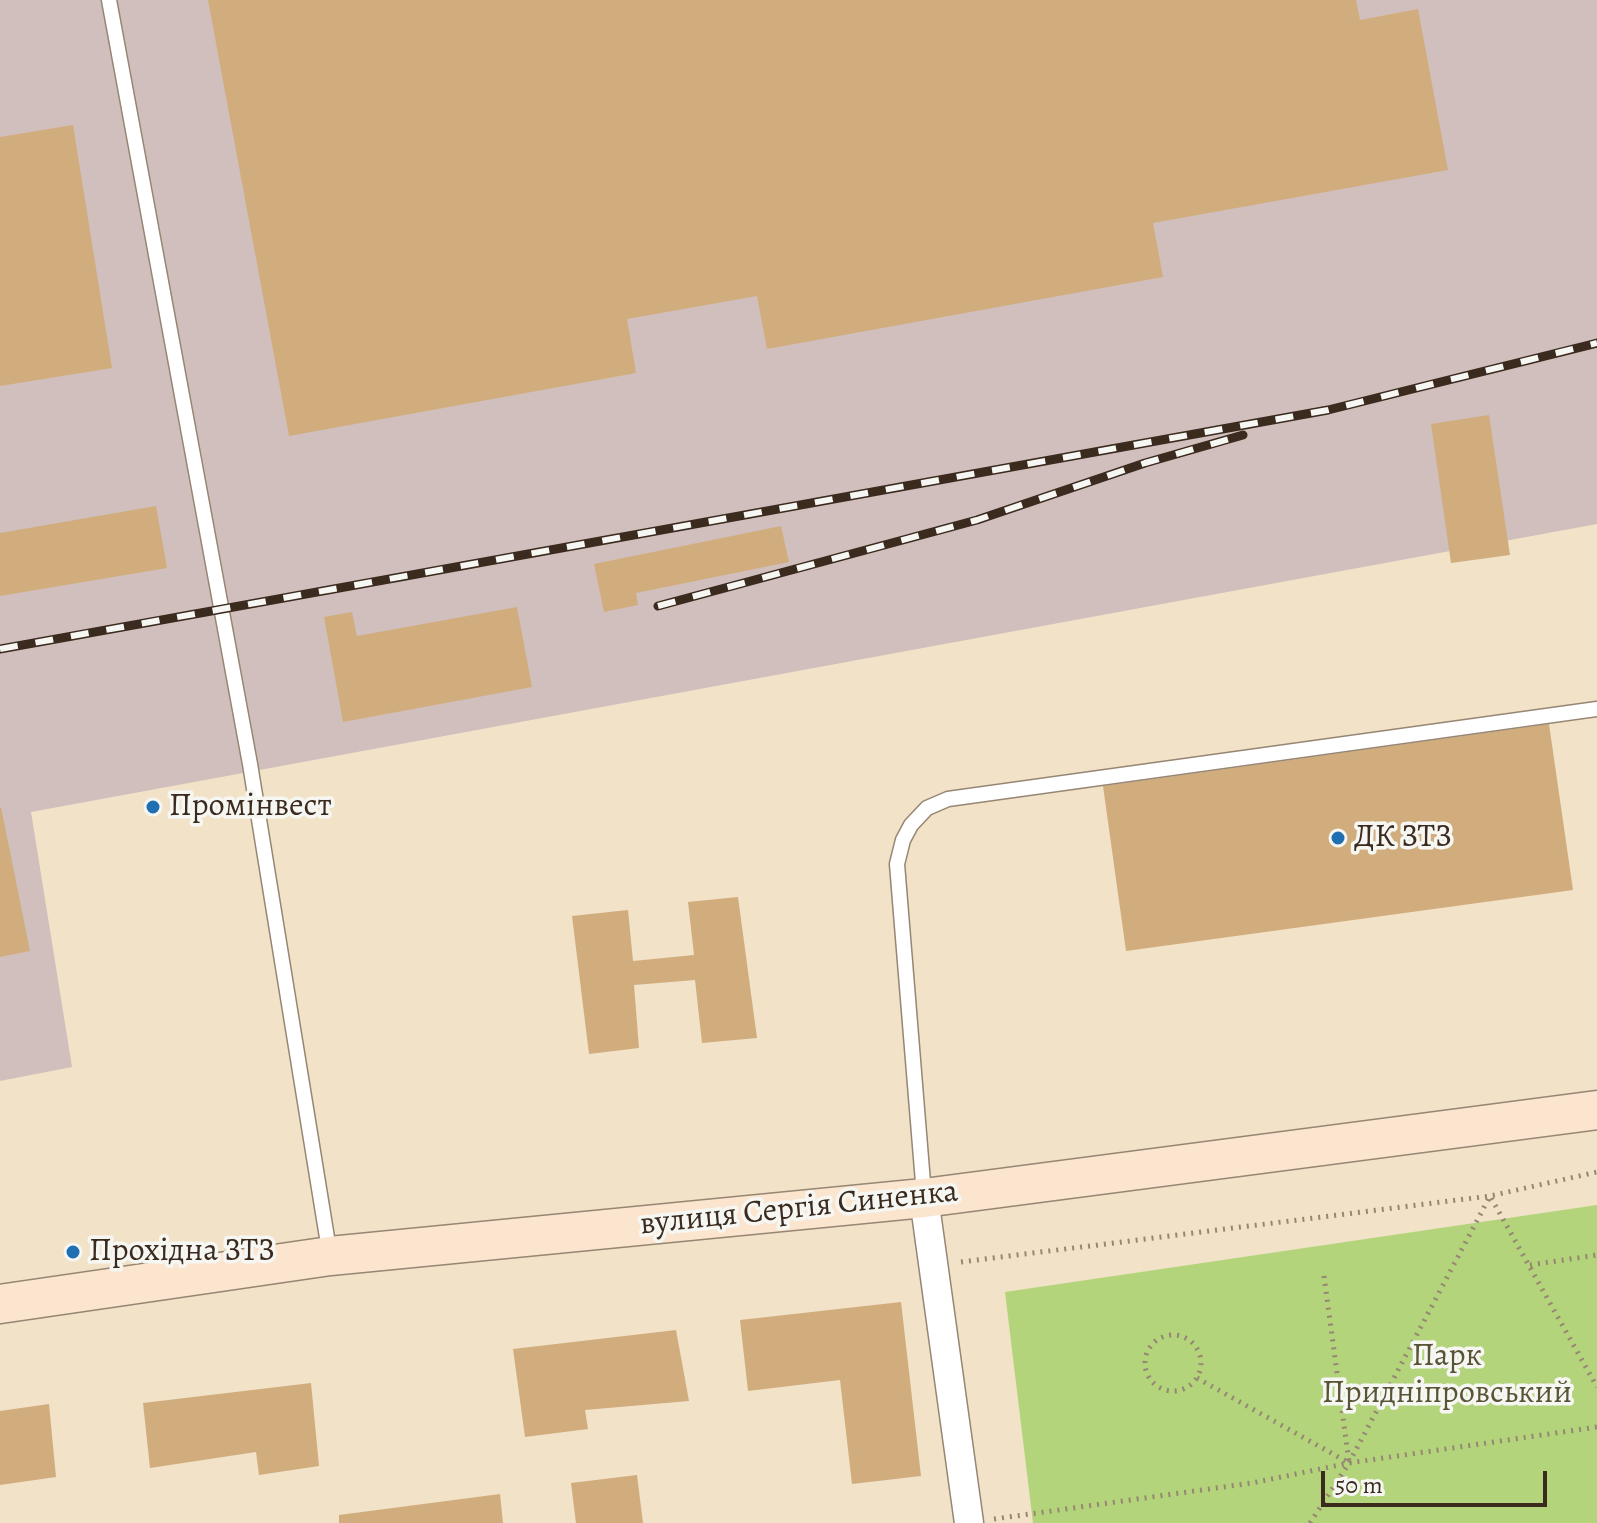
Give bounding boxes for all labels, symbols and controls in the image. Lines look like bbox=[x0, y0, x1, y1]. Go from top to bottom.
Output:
place label: Промінвест bbox=[169, 788, 332, 826]
marker: Промінвест bbox=[144, 798, 162, 816]
place label: ДК ЗТЗ bbox=[1354, 819, 1452, 857]
marker: ДК ЗТЗ bbox=[1329, 829, 1347, 847]
street label: вулиця Сергія Синенка bbox=[638, 1173, 960, 1245]
place label: Прохідна ЗТЗ bbox=[89, 1233, 275, 1271]
marker: Прохідна ЗТЗ bbox=[64, 1243, 82, 1261]
park label: Парк Придніпровський bbox=[1322, 1338, 1572, 1413]
scale bar bbox=[1325, 1455, 1551, 1505]
text: 50 m bbox=[1335, 1469, 1383, 1501]

